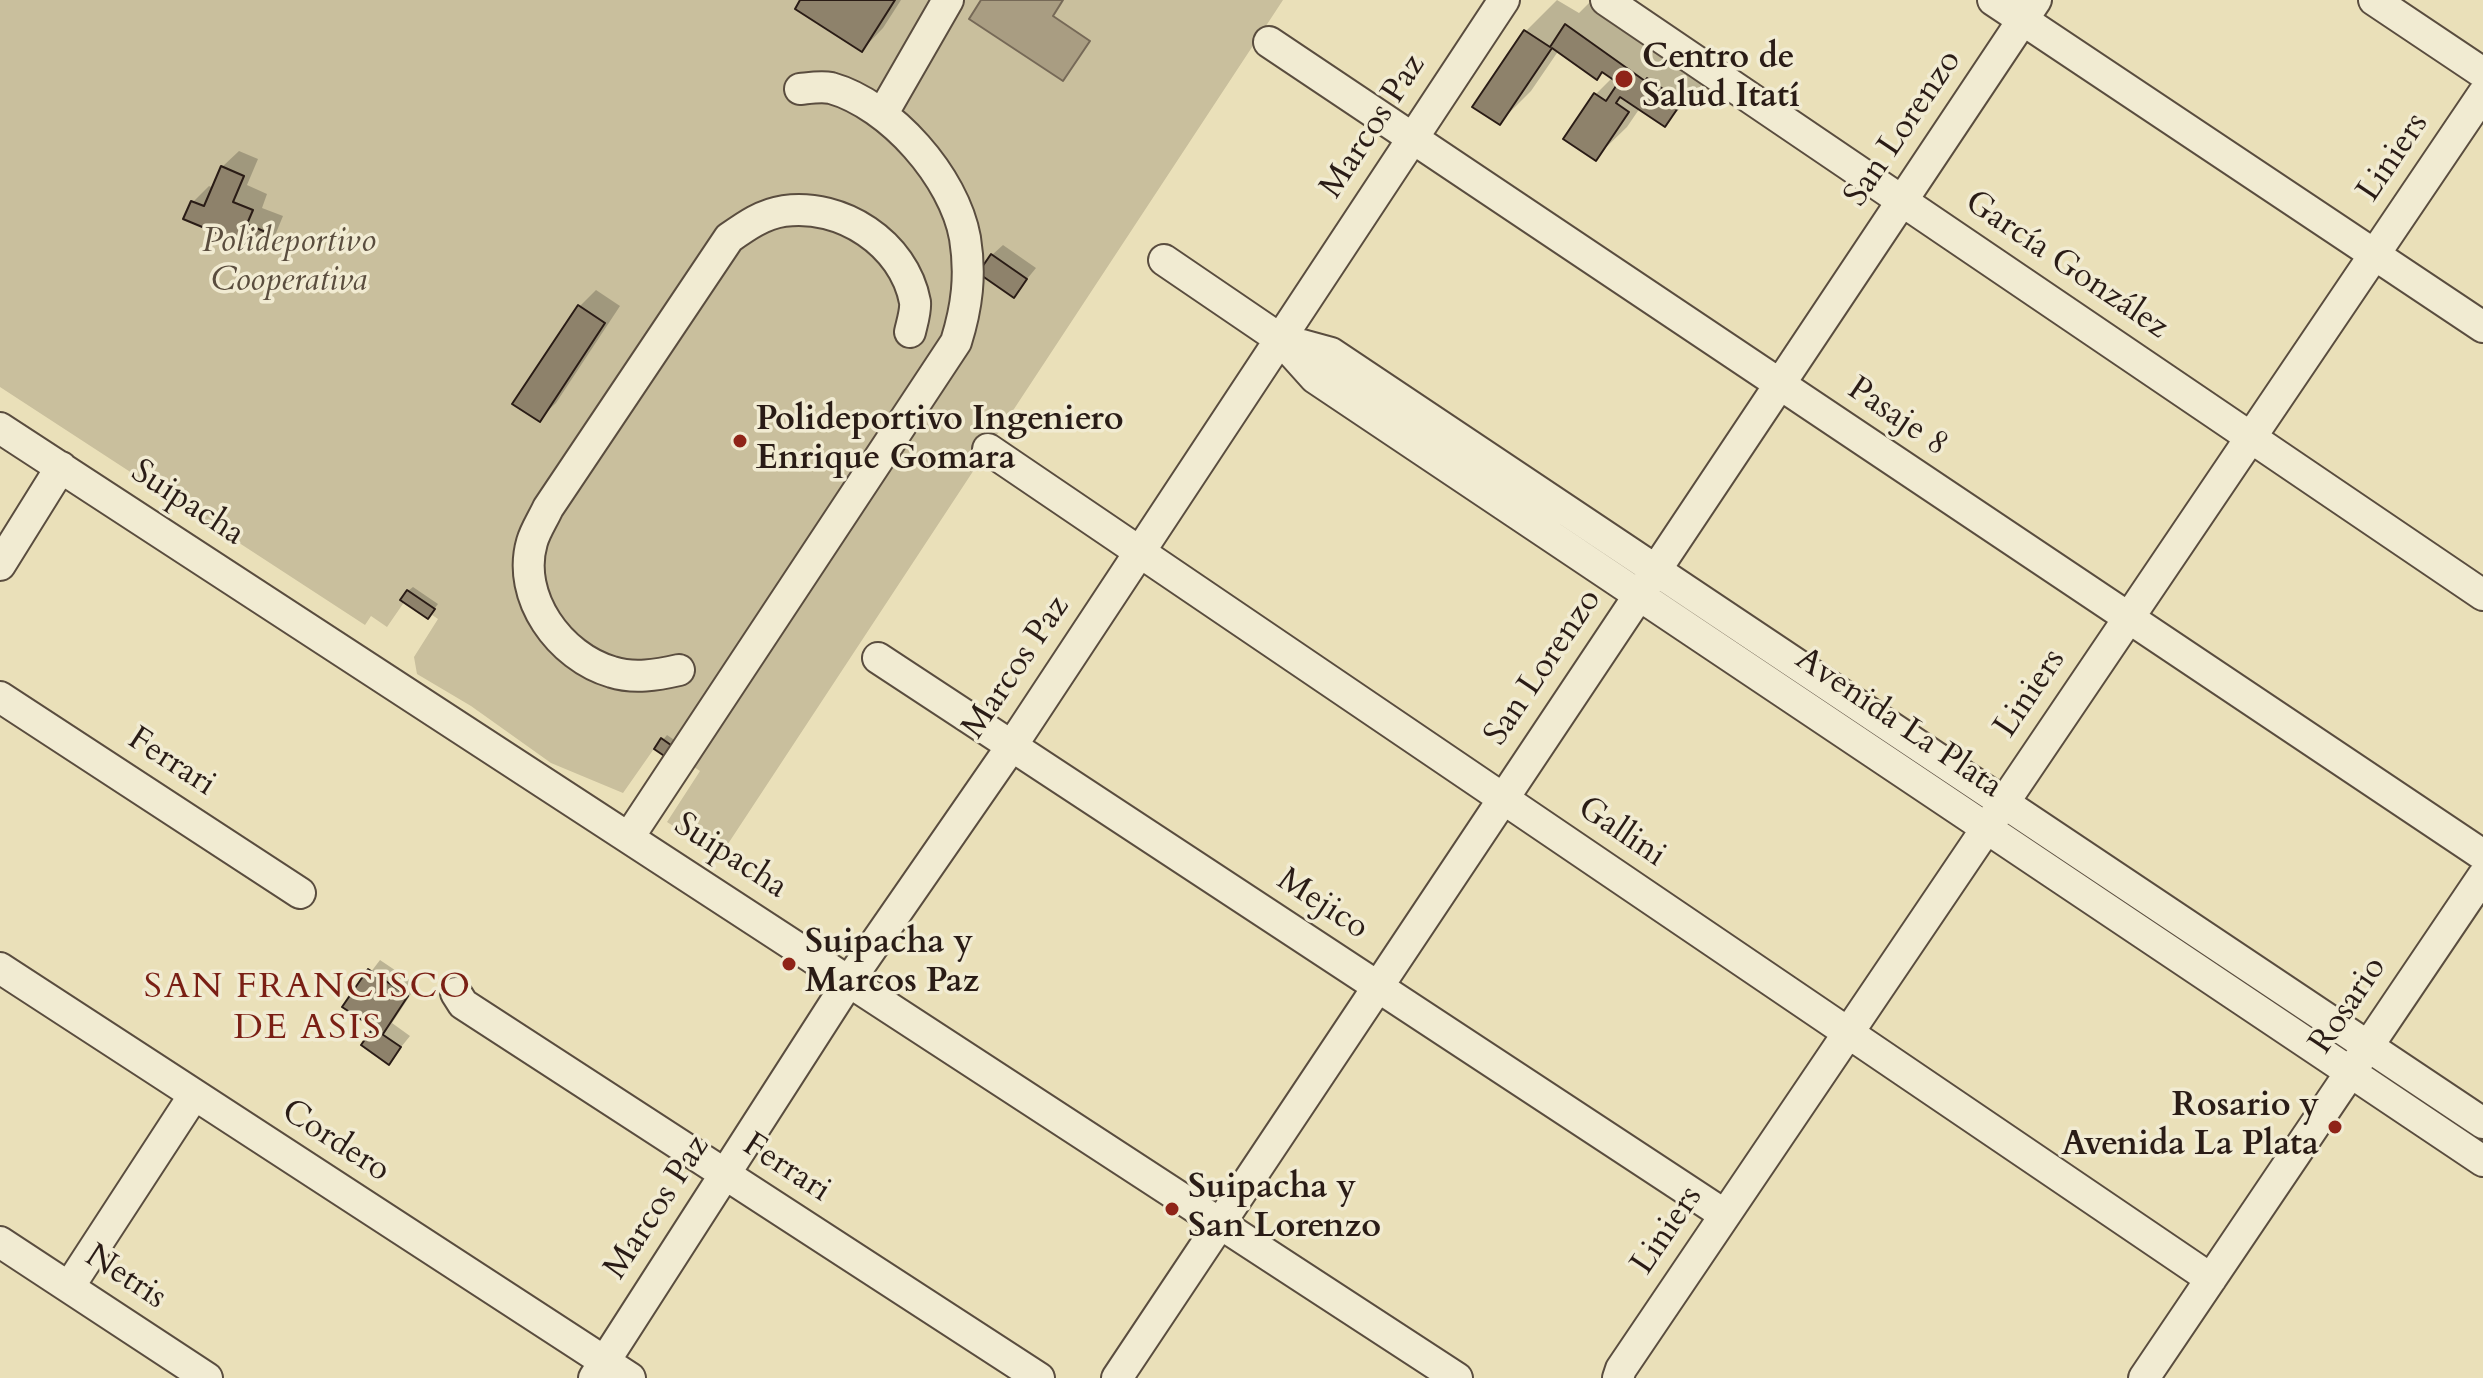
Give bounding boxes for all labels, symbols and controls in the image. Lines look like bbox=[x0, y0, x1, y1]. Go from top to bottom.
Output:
place label: Centro de Salud Itatí bbox=[1642, 39, 1800, 118]
street label: San Lorenzo bbox=[1837, 43, 1971, 215]
street label: Marcos Paz bbox=[1312, 47, 1436, 207]
marker: Centro de Salud Itatí bbox=[1613, 68, 1635, 90]
street label: Liniers bbox=[2350, 106, 2438, 210]
street label: García González bbox=[1956, 183, 2176, 349]
park label: Polideportivo Cooperativa bbox=[202, 223, 376, 302]
street label: Pasaje 8 bbox=[1839, 370, 1955, 466]
place label: Polideportivo Ingeniero Enrique Gomara bbox=[756, 401, 1124, 480]
marker: Polideportivo Ingeniero Enrique Gomara bbox=[731, 432, 749, 450]
street label: Suipacha bbox=[123, 452, 251, 556]
street label: San Lorenzo bbox=[1477, 582, 1611, 754]
street label: Marcos Paz bbox=[954, 589, 1080, 747]
street label: Avenida La Plata bbox=[1787, 640, 2009, 808]
street label: Liniers bbox=[1987, 642, 2075, 746]
street label: Ferrari bbox=[120, 720, 222, 806]
street label: Gallini bbox=[1569, 789, 1673, 877]
street label: Suipacha bbox=[666, 805, 794, 909]
street label: Mejico bbox=[1269, 861, 1375, 949]
place label: Suipacha y Marcos Paz bbox=[805, 924, 979, 1004]
street label: Rosario bbox=[2302, 950, 2396, 1062]
marker: Suipacha y Marcos Paz bbox=[780, 955, 798, 973]
district label: SAN FRANCISCO DE ASIS bbox=[144, 967, 472, 1052]
place label: Rosario y Avenida La Plata bbox=[2062, 1087, 2319, 1166]
street label: Cordero bbox=[273, 1092, 397, 1192]
marker: Rosario y Avenida La Plata bbox=[2326, 1118, 2344, 1136]
street label: Ferrari bbox=[735, 1126, 837, 1212]
street label: Marcos Paz bbox=[596, 1128, 720, 1288]
place label: Suipacha y San Lorenzo bbox=[1188, 1169, 1381, 1248]
street label: Liniers bbox=[1624, 1179, 1712, 1283]
marker: Suipacha y San Lorenzo bbox=[1163, 1200, 1181, 1218]
street label: Netris bbox=[77, 1237, 173, 1319]

